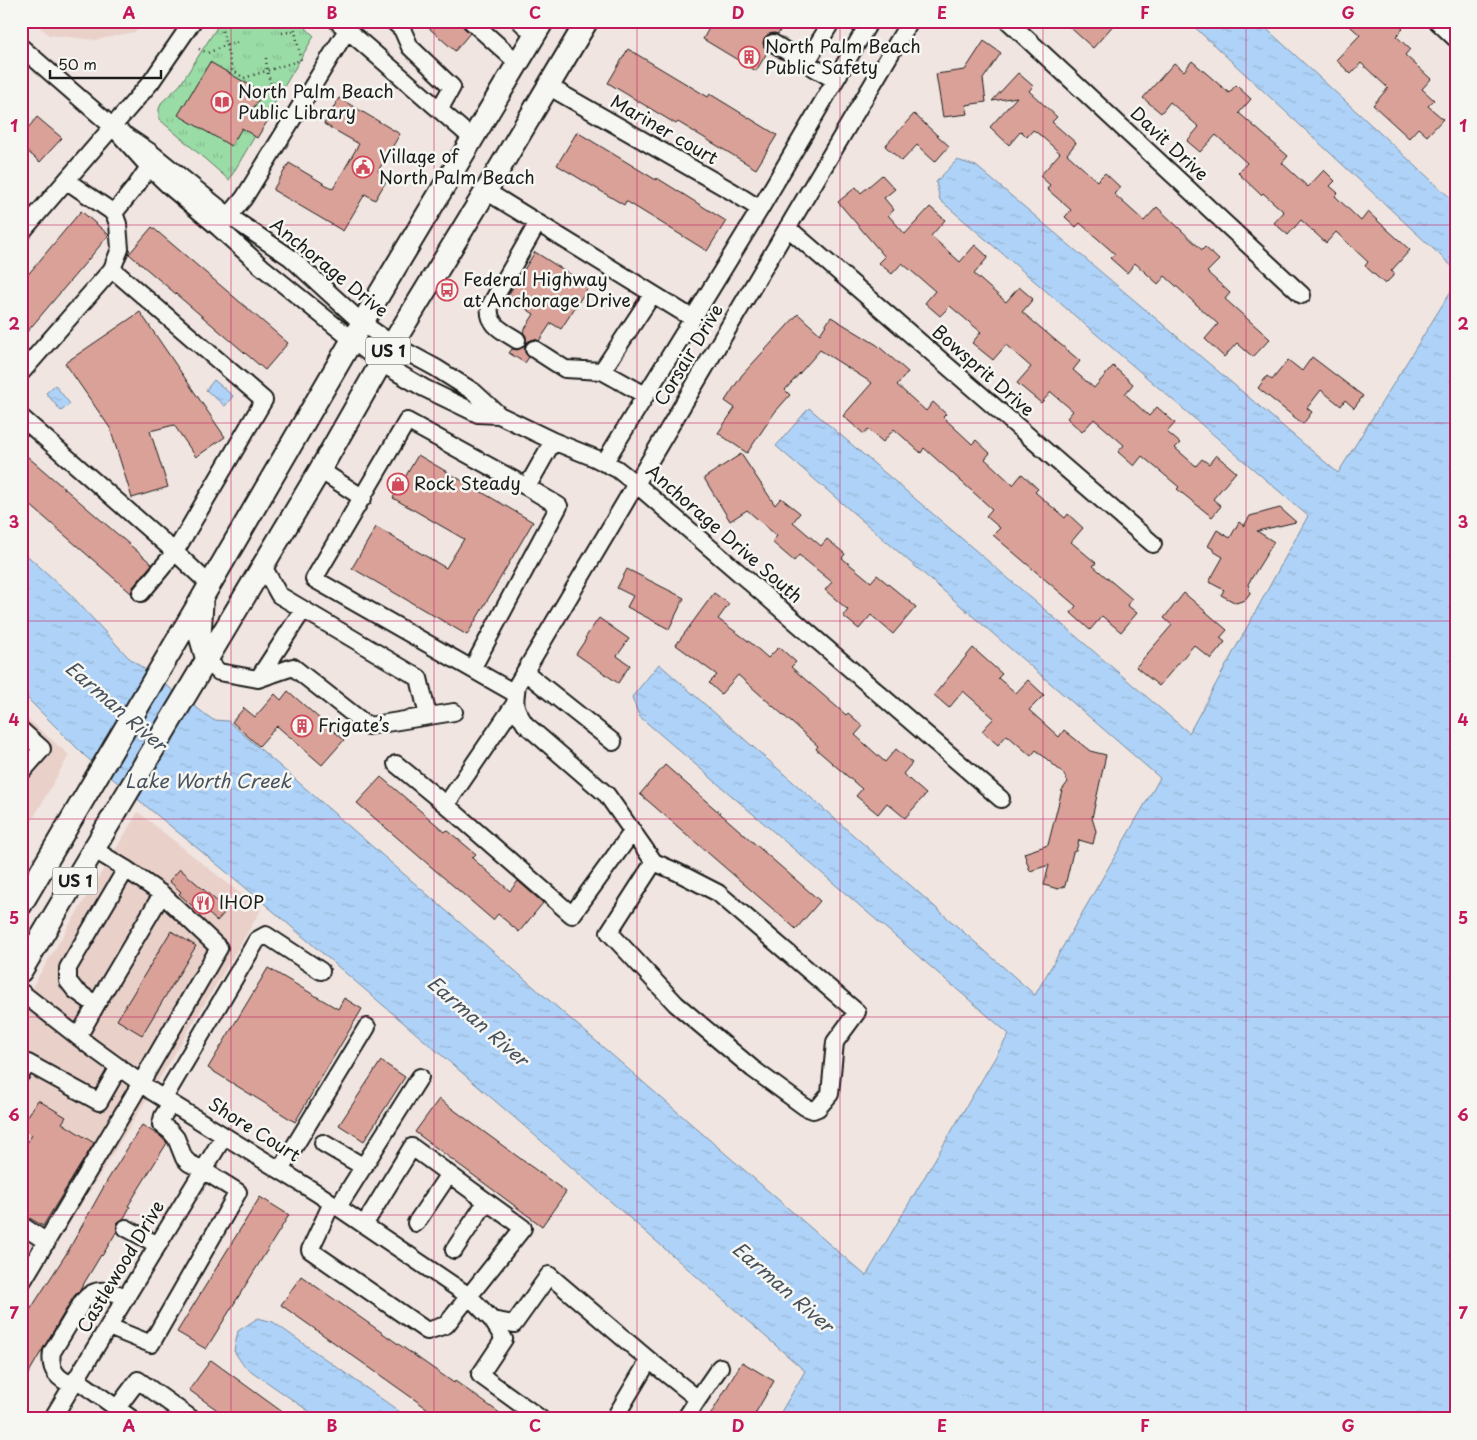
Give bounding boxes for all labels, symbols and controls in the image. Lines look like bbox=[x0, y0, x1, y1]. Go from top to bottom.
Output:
text: A bbox=[123, 0, 136, 24]
text: B bbox=[327, 0, 338, 24]
text: C bbox=[529, 0, 541, 24]
text: D bbox=[732, 0, 744, 24]
text: E bbox=[937, 0, 947, 24]
text: F bbox=[1140, 0, 1150, 24]
text: G bbox=[1341, 0, 1355, 24]
place label: North Palm Beach Public Safety bbox=[765, 32, 921, 80]
building icon: North Palm Beach Public Safety bbox=[737, 45, 761, 69]
scale bar bbox=[50, 48, 161, 80]
text: 50 m bbox=[58, 52, 97, 75]
place label: North Palm Beach Public Library bbox=[238, 77, 394, 125]
street label: Mariner court bbox=[606, 87, 724, 170]
library icon: North Palm Beach Public Library bbox=[210, 90, 234, 114]
street label: Davit Drive bbox=[1125, 99, 1215, 186]
text: 1 bbox=[10, 113, 18, 137]
text: 1 bbox=[1459, 113, 1467, 137]
place label: Village of North Palm Beach bbox=[379, 142, 535, 190]
public building icon: Village of North Palm Beach bbox=[351, 155, 375, 179]
street label: Anchorage Drive bbox=[265, 211, 395, 323]
place label: Federal Highway at Anchorage Drive bbox=[463, 265, 631, 313]
bus stop icon: Federal Highway at Anchorage Drive bbox=[435, 278, 459, 302]
street label: Corsair Drive bbox=[647, 298, 729, 410]
text: 2 bbox=[8, 311, 20, 335]
text: 2 bbox=[1457, 311, 1469, 335]
street label: Bowsprit Drive bbox=[927, 318, 1041, 422]
road number: US 1 bbox=[366, 338, 410, 364]
street label: Anchorage Drive South bbox=[641, 457, 809, 609]
place label: Rock Steady bbox=[414, 469, 521, 496]
shop icon: Rock Steady bbox=[386, 472, 410, 496]
text: 3 bbox=[9, 509, 19, 533]
text: 3 bbox=[1458, 509, 1468, 533]
water label: Earman River bbox=[60, 653, 175, 759]
text: 4 bbox=[9, 707, 20, 731]
text: 4 bbox=[1458, 707, 1469, 731]
place label: Frigate’s bbox=[318, 711, 390, 738]
building icon: Frigate’s bbox=[290, 714, 314, 738]
water label: Lake Worth Creek bbox=[125, 766, 293, 794]
road number: US 1 bbox=[52, 868, 98, 894]
place label: IHOP bbox=[219, 888, 264, 915]
restaurant icon: IHOP bbox=[191, 891, 215, 915]
text: 5 bbox=[9, 905, 19, 929]
text: 5 bbox=[1458, 905, 1468, 929]
water label: Earman River bbox=[422, 968, 537, 1074]
street label: Shore Court bbox=[203, 1090, 306, 1168]
text: 6 bbox=[8, 1102, 20, 1126]
text: 6 bbox=[1457, 1102, 1469, 1126]
street label: Castlewood Drive bbox=[69, 1195, 170, 1338]
water label: Earman River bbox=[727, 1234, 842, 1340]
text: 7 bbox=[9, 1300, 19, 1324]
text: 7 bbox=[1458, 1300, 1468, 1324]
text: A bbox=[123, 1413, 136, 1437]
text: B bbox=[327, 1413, 338, 1437]
text: C bbox=[529, 1413, 541, 1437]
text: D bbox=[732, 1413, 744, 1437]
text: E bbox=[937, 1413, 947, 1437]
text: F bbox=[1140, 1413, 1150, 1437]
text: G bbox=[1341, 1413, 1355, 1437]

